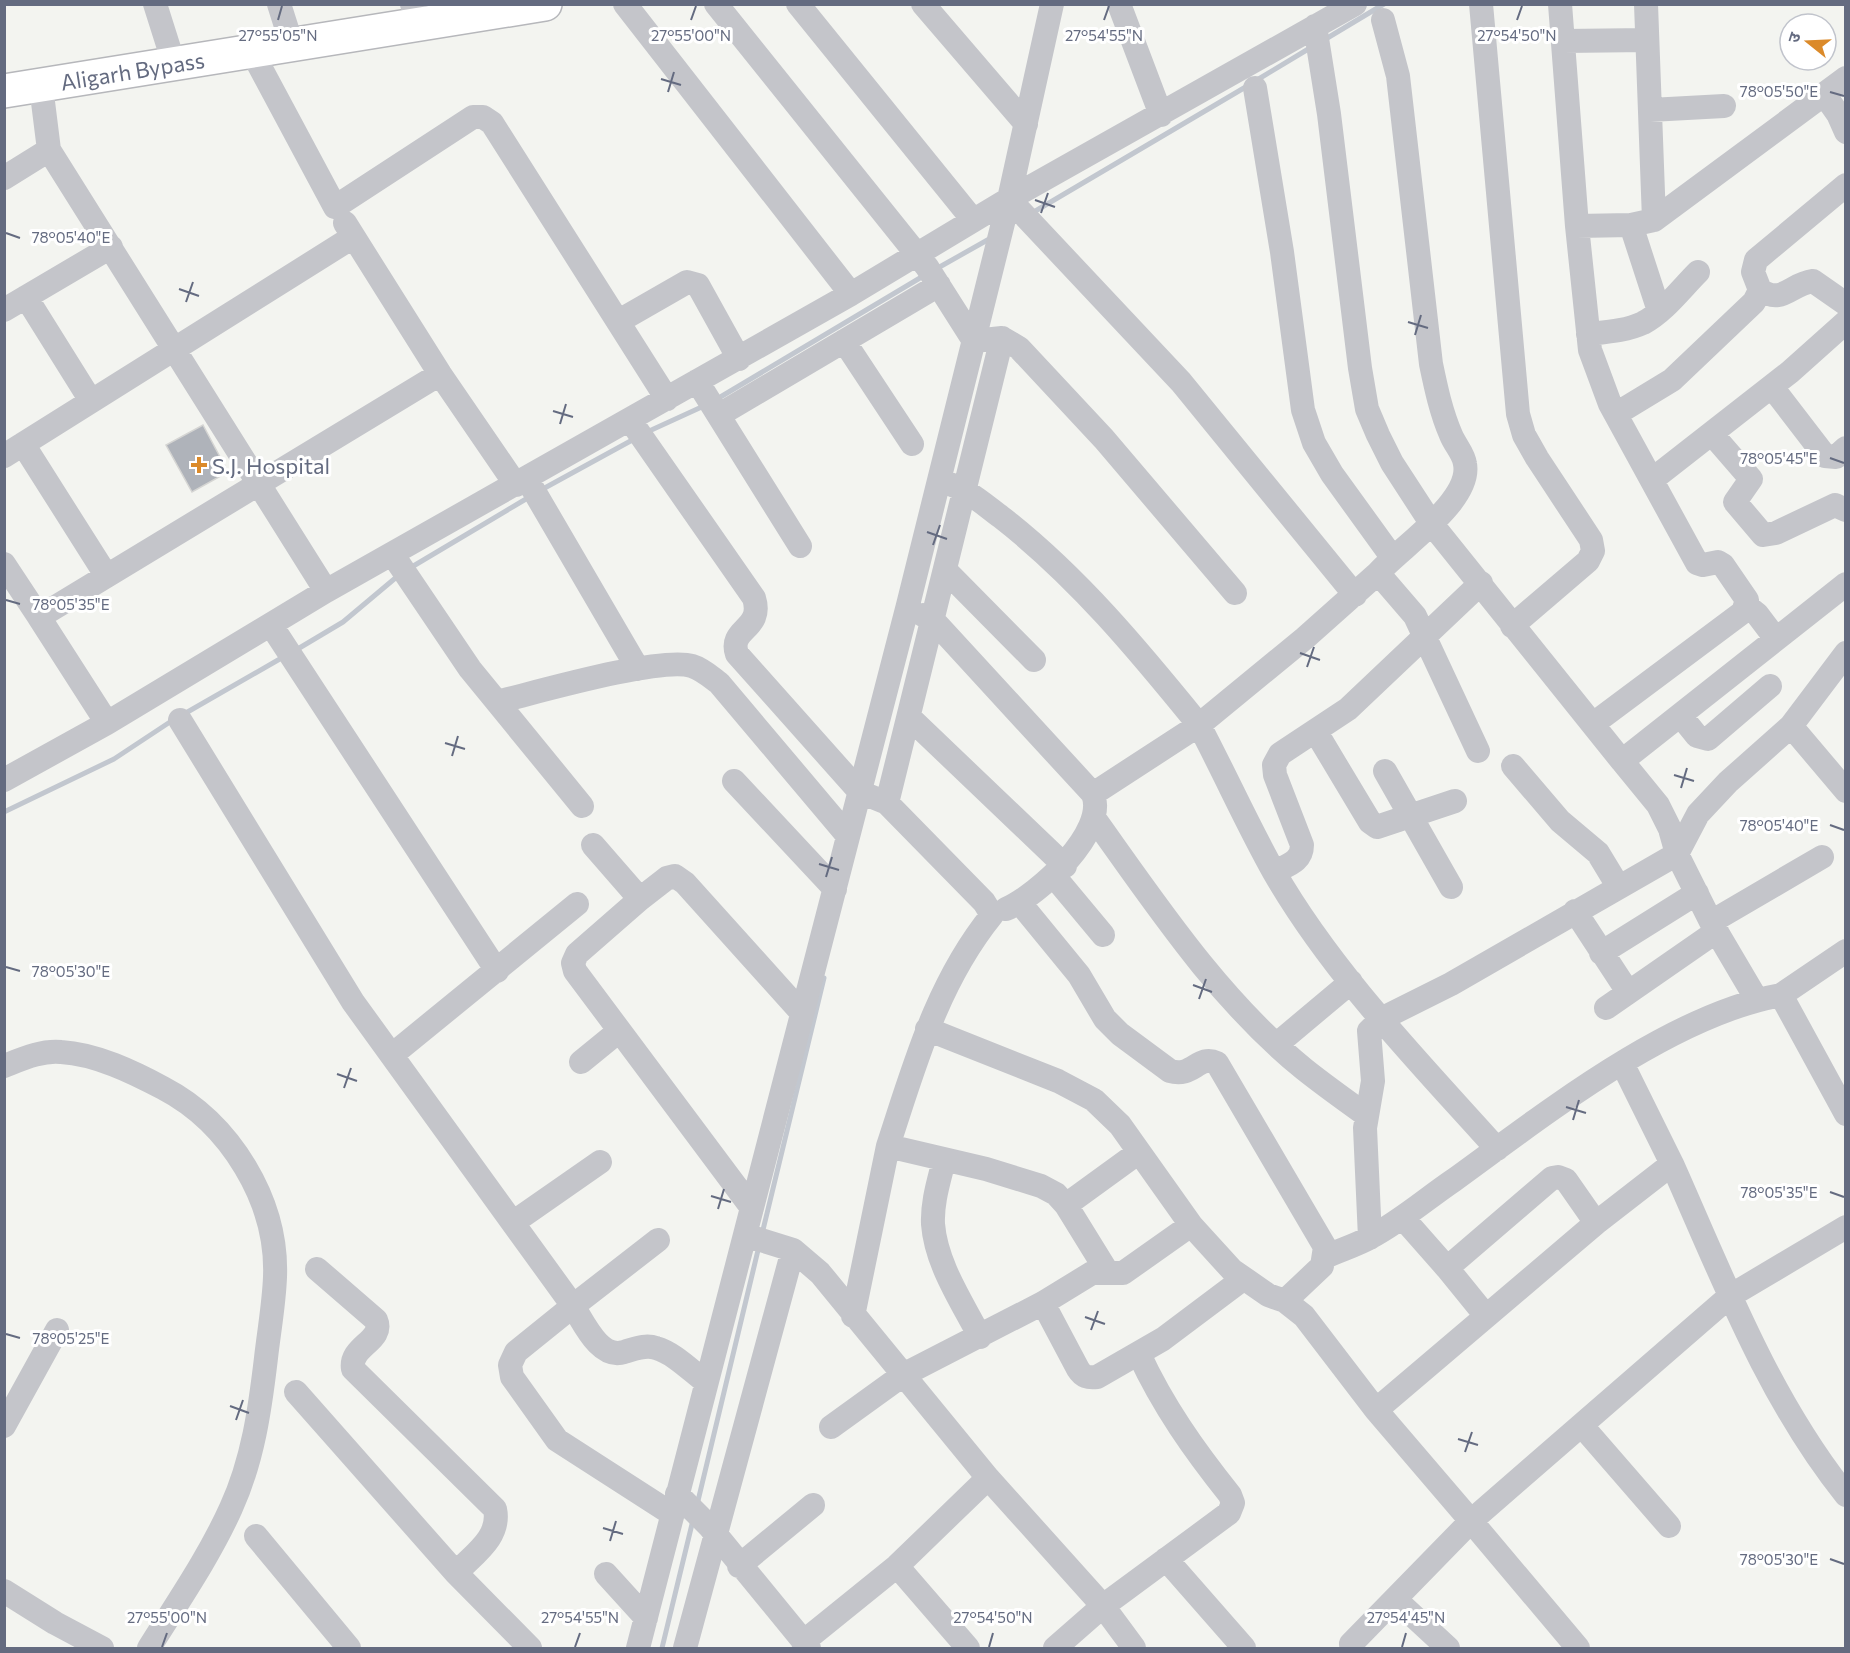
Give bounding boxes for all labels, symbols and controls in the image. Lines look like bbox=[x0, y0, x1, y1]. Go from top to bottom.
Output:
north arrow bbox=[1778, 12, 1838, 72]
text: 27°55'05"N bbox=[239, 26, 317, 44]
text: 27°55'00"N bbox=[651, 26, 731, 44]
text: 27°54'55"N bbox=[1065, 26, 1143, 44]
text: 27°54'50"N bbox=[1477, 26, 1557, 44]
text: उ bbox=[1783, 29, 1804, 45]
street label: Aligarh Bypass bbox=[58, 45, 206, 95]
text: 78°05'50"E bbox=[1740, 82, 1818, 100]
text: 78°05'40"E bbox=[32, 228, 110, 246]
text: 78°05'45"E bbox=[1740, 449, 1818, 467]
place label: S.J. Hospital bbox=[212, 452, 330, 479]
marker: S.J. Hospital bbox=[190, 456, 208, 474]
text: 78°05'35"E bbox=[32, 595, 110, 613]
text: 78°05'40"E bbox=[1740, 816, 1818, 834]
text: 78°05'30"E bbox=[32, 962, 110, 980]
text: 78°05'35"E bbox=[1740, 1183, 1818, 1201]
text: 78°05'25"E bbox=[33, 1329, 110, 1347]
text: 78°05'30"E bbox=[1740, 1550, 1818, 1568]
text: 27°55'00"N bbox=[127, 1608, 207, 1626]
text: 27°54'55"N bbox=[541, 1608, 619, 1626]
text: 27°54'50"N bbox=[953, 1608, 1033, 1626]
text: 27°54'45"N bbox=[1367, 1608, 1445, 1626]

